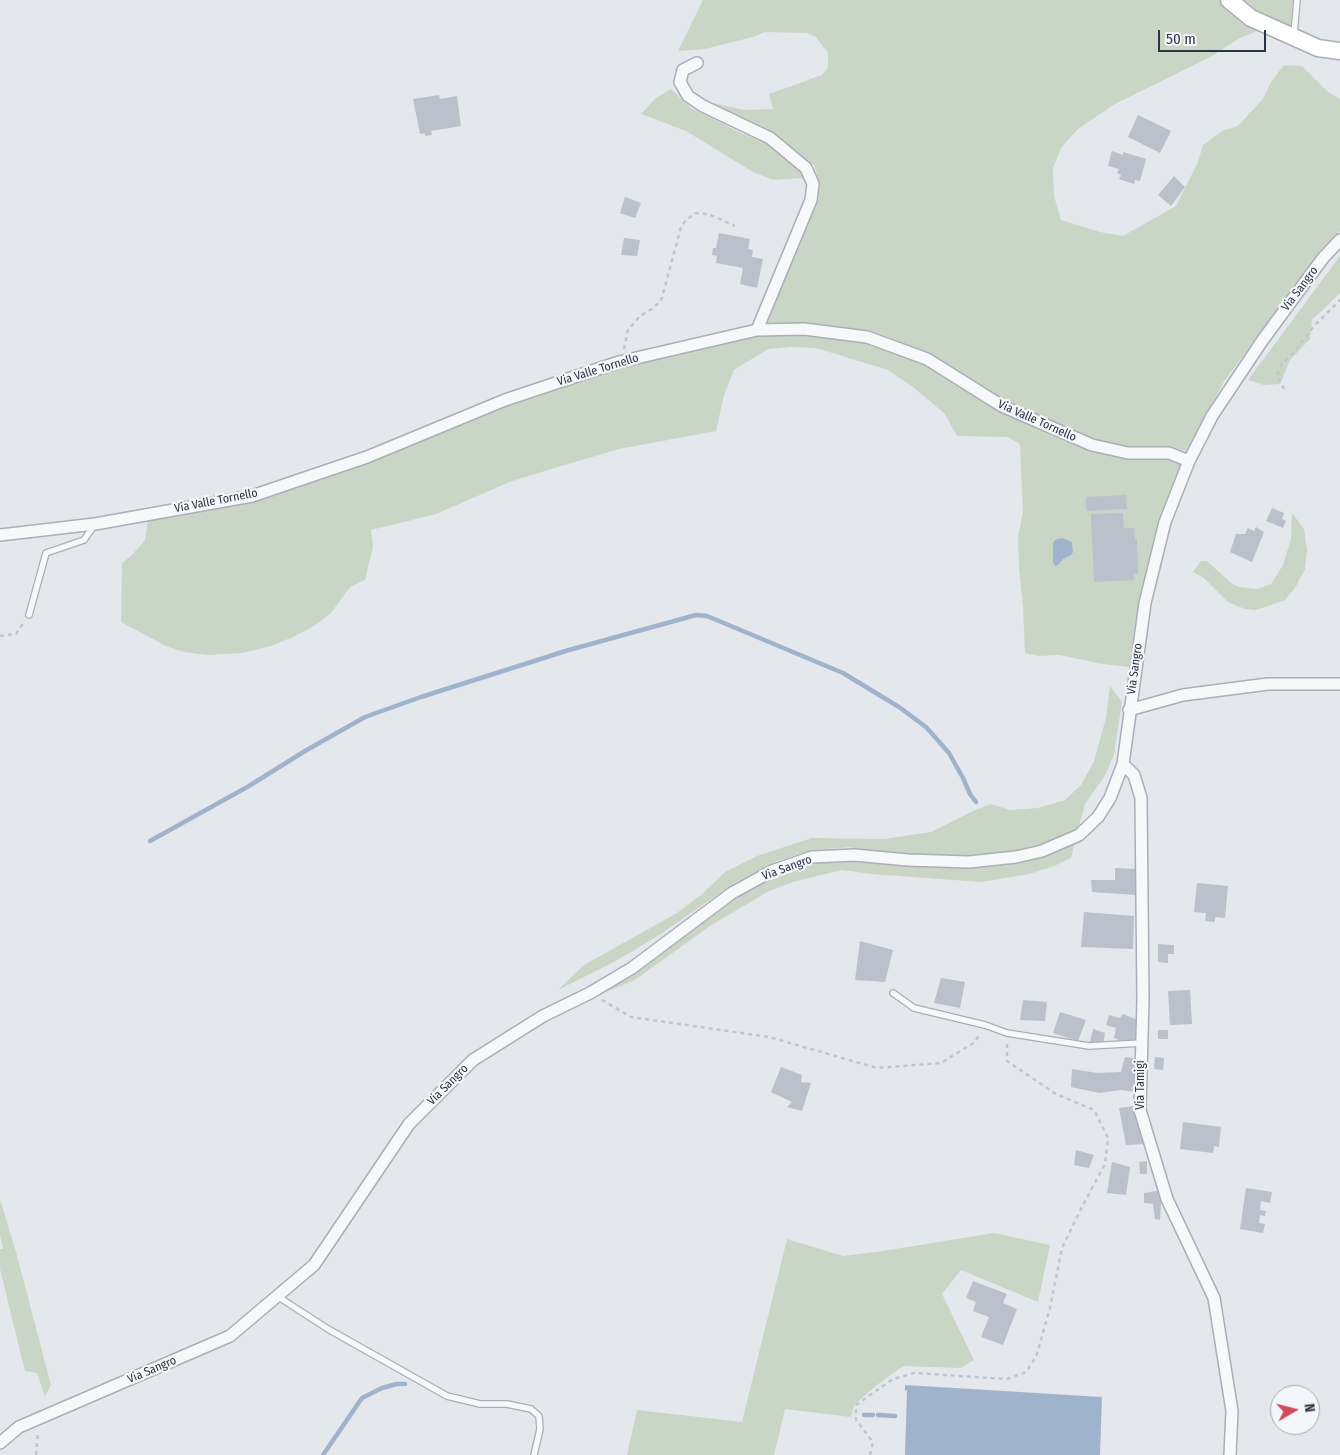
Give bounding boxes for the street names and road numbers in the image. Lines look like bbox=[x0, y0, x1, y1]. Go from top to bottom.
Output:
street label: Via Sangro bbox=[1279, 264, 1321, 314]
street label: Via Valle Tornello bbox=[556, 351, 640, 389]
street label: Via Valle Tornello bbox=[995, 397, 1079, 445]
street label: Via Valle Tornello bbox=[173, 486, 259, 516]
street label: Via Sangro bbox=[1124, 642, 1146, 696]
street label: Via Sangro bbox=[760, 852, 814, 884]
street label: Via Tamigi bbox=[1134, 1060, 1148, 1110]
street label: Via Sangro bbox=[425, 1062, 471, 1108]
street label: Via Sangro bbox=[125, 1353, 179, 1387]

